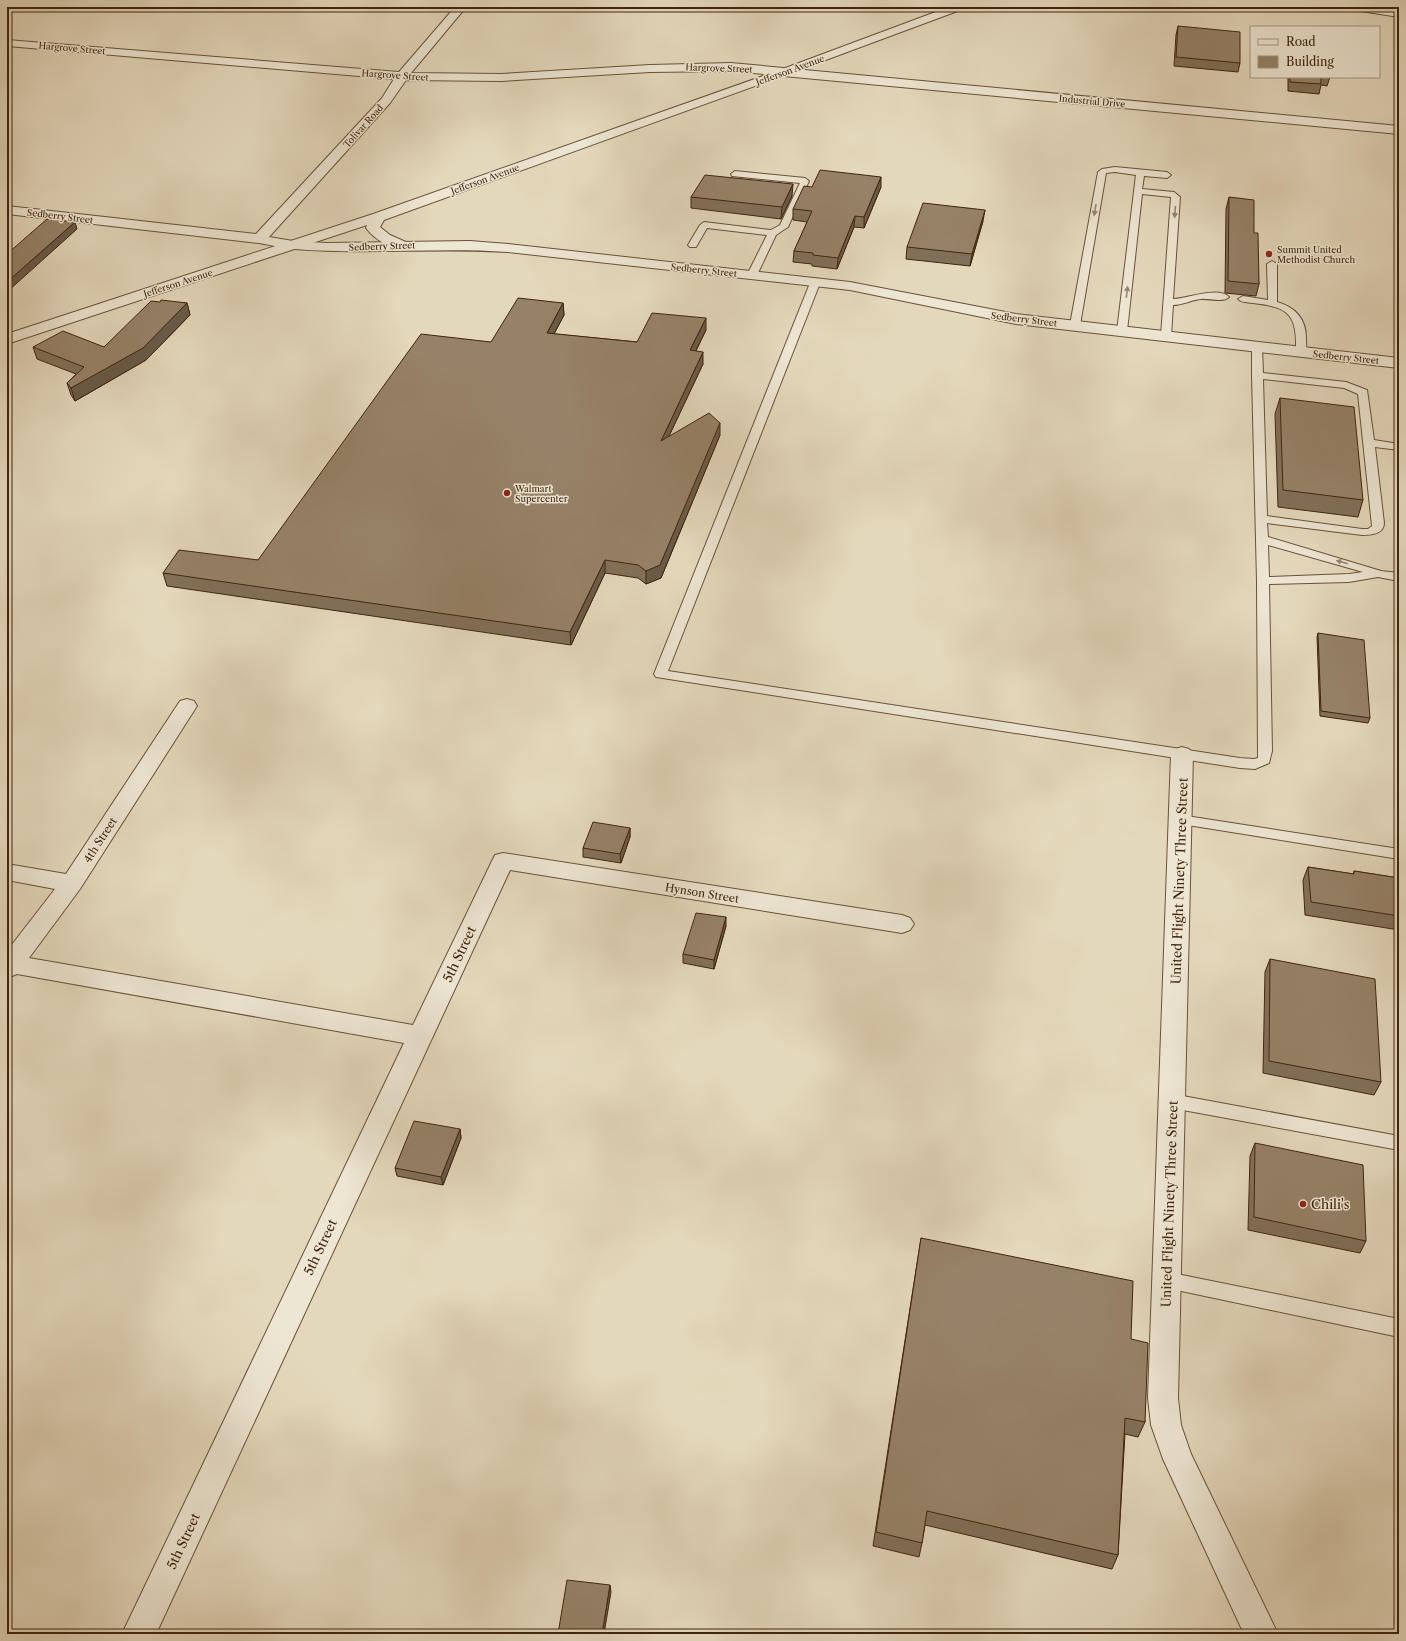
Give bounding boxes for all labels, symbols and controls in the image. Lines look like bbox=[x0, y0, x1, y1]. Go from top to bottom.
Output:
legend bbox=[1250, 26, 1380, 78]
text: Road bbox=[1286, 34, 1316, 49]
street label: Hargrove Street bbox=[38, 40, 107, 56]
street label: Jefferson Avenue bbox=[752, 52, 826, 88]
text: Building bbox=[1286, 54, 1334, 69]
street label: Hargrove Street bbox=[685, 61, 754, 75]
street label: Hargrove Street bbox=[361, 67, 430, 83]
street label: Industrial Drive bbox=[1058, 93, 1126, 109]
street label: Tolivar Road bbox=[341, 102, 386, 150]
street label: Jefferson Avenue bbox=[447, 161, 521, 197]
one-way arrow bbox=[1092, 204, 1098, 216]
one-way arrow bbox=[1171, 205, 1178, 218]
street label: Sedberry Street bbox=[26, 206, 95, 226]
street label: Sedberry Street bbox=[349, 239, 416, 253]
place label: Summit United Methodist Church bbox=[1277, 244, 1355, 265]
marker: Summit United Methodist Church bbox=[1264, 249, 1274, 259]
street label: Sedberry Street bbox=[670, 261, 738, 279]
street label: Jefferson Avenue bbox=[140, 267, 214, 300]
one-way arrow bbox=[1123, 286, 1130, 298]
street label: Sedberry Street bbox=[990, 309, 1059, 329]
street label: Sedberry Street bbox=[1312, 348, 1380, 366]
place label: Walmart Supercenter bbox=[514, 483, 568, 504]
marker: Walmart Supercenter bbox=[502, 488, 512, 498]
one-way arrow bbox=[1336, 559, 1348, 565]
street label: United Flight Ninety Three Street bbox=[1167, 777, 1191, 985]
street label: 4th Street bbox=[80, 815, 120, 865]
street label: Hynson Street bbox=[664, 880, 740, 906]
street label: 5th Street bbox=[439, 923, 479, 985]
street label: United Flight Ninety Three Street bbox=[1157, 1100, 1181, 1308]
place label: Chili's bbox=[1311, 1196, 1350, 1212]
marker: Chili's bbox=[1298, 1199, 1308, 1209]
street label: 5th Street bbox=[300, 1216, 340, 1278]
street label: 5th Street bbox=[163, 1510, 203, 1572]

